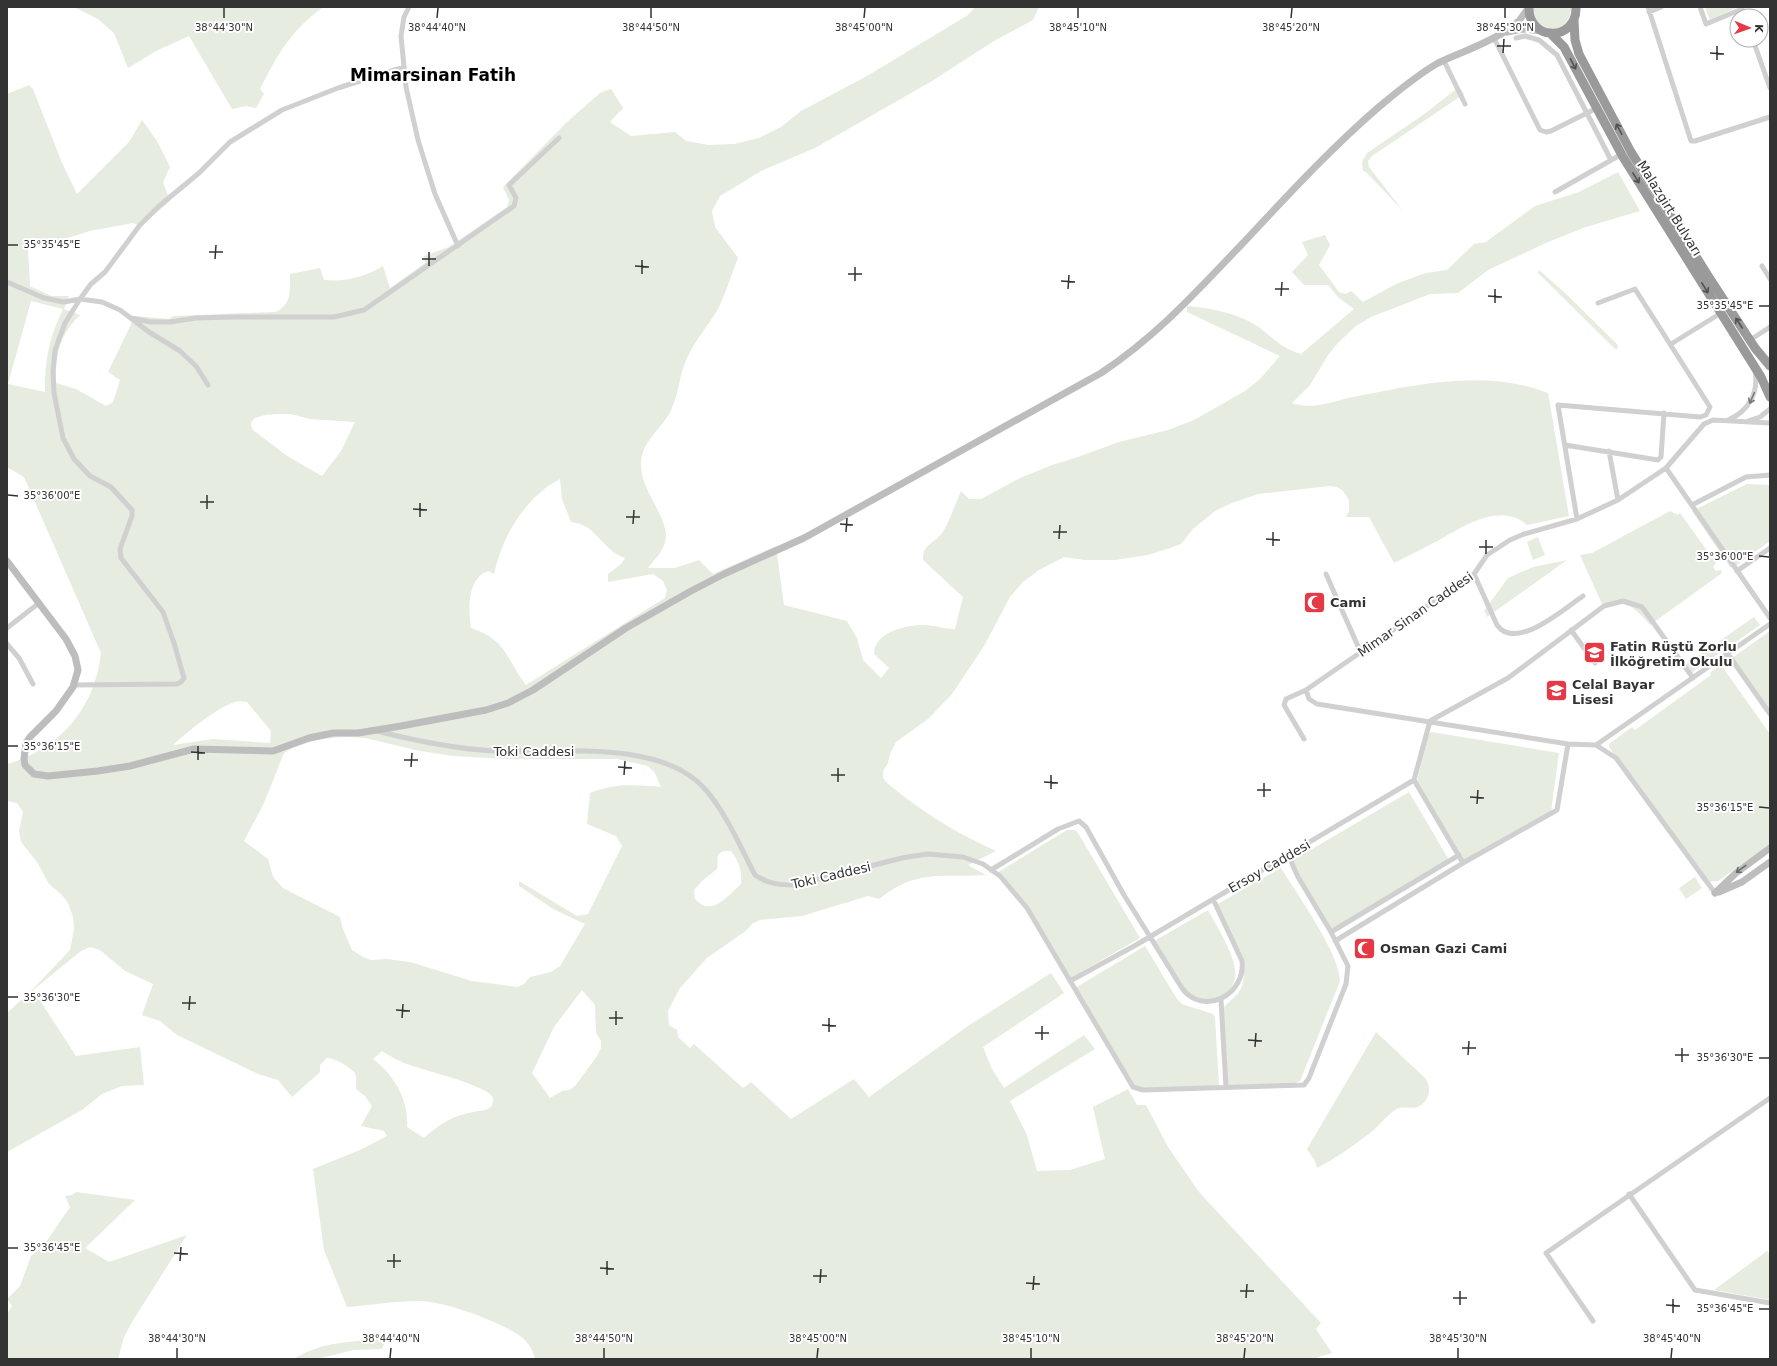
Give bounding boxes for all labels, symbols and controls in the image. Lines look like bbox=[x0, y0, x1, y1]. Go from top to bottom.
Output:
north arrow bbox=[1729, 8, 1769, 48]
text: 38°44'30"N bbox=[195, 22, 253, 33]
text: 38°44'40"N bbox=[408, 22, 466, 33]
text: 38°44'50"N bbox=[622, 22, 680, 33]
text: 38°45'00"N bbox=[835, 22, 893, 33]
text: 38°45'10"N bbox=[1049, 22, 1107, 33]
text: 38°45'20"N bbox=[1262, 22, 1320, 33]
text: 38°45'30"N bbox=[1476, 22, 1534, 33]
text: K bbox=[1752, 24, 1765, 33]
one-way arrow bbox=[1570, 58, 1577, 70]
district label: Mimarsinan Fatih bbox=[350, 65, 516, 85]
one-way arrow bbox=[1615, 124, 1622, 136]
street label: Malazgirt Bulvarı bbox=[1634, 158, 1705, 259]
one-way arrow bbox=[1632, 172, 1640, 183]
text: 35°35'45"E bbox=[24, 239, 80, 250]
one-way arrow bbox=[1701, 282, 1709, 293]
text: 35°35'45"E bbox=[1697, 300, 1753, 311]
one-way arrow bbox=[1735, 318, 1743, 329]
one-way arrow bbox=[1748, 391, 1756, 403]
text: 35°36'00"E bbox=[24, 490, 80, 501]
text: 35°36'00"E bbox=[1697, 551, 1753, 562]
street label: Mimar Sinan Caddesi bbox=[1355, 569, 1476, 660]
mosque icon: Cami bbox=[1302, 589, 1328, 615]
place label: Cami bbox=[1330, 595, 1366, 610]
place label: Fatin Rüştü Zorlu İlköğretim Okulu bbox=[1610, 639, 1737, 669]
school or university icon: Fatin Rüştü Zorlu İlköğretim Okulu bbox=[1582, 640, 1608, 666]
place label: Celal Bayar Lisesi bbox=[1572, 677, 1655, 707]
school or university icon: Celal Bayar Lisesi bbox=[1543, 678, 1569, 704]
text: 35°36'15"E bbox=[24, 741, 80, 752]
street label: Toki Caddesi bbox=[493, 744, 574, 759]
text: 35°36'15"E bbox=[1697, 802, 1753, 813]
street label: Ersoy Caddesi bbox=[1226, 837, 1313, 896]
street label: Toki Caddesi bbox=[789, 859, 872, 892]
one-way arrow bbox=[1736, 865, 1747, 873]
mosque icon: Osman Gazi Cami bbox=[1351, 935, 1377, 961]
place label: Osman Gazi Cami bbox=[1380, 941, 1507, 956]
text: 35°36'30"E bbox=[24, 992, 80, 1003]
text: 35°36'30"E bbox=[1697, 1052, 1753, 1063]
text: 35°36'45"E bbox=[24, 1242, 80, 1253]
text: 35°36'45"E bbox=[1697, 1303, 1753, 1314]
text: 38°44'30"N bbox=[148, 1333, 206, 1344]
text: 38°44'40"N bbox=[362, 1333, 420, 1344]
text: 38°44'50"N bbox=[575, 1333, 633, 1344]
text: 38°45'00"N bbox=[789, 1333, 847, 1344]
text: 38°45'10"N bbox=[1002, 1333, 1060, 1344]
text: 38°45'20"N bbox=[1216, 1333, 1274, 1344]
text: 38°45'30"N bbox=[1429, 1333, 1487, 1344]
text: 38°45'40"N bbox=[1643, 1333, 1701, 1344]

